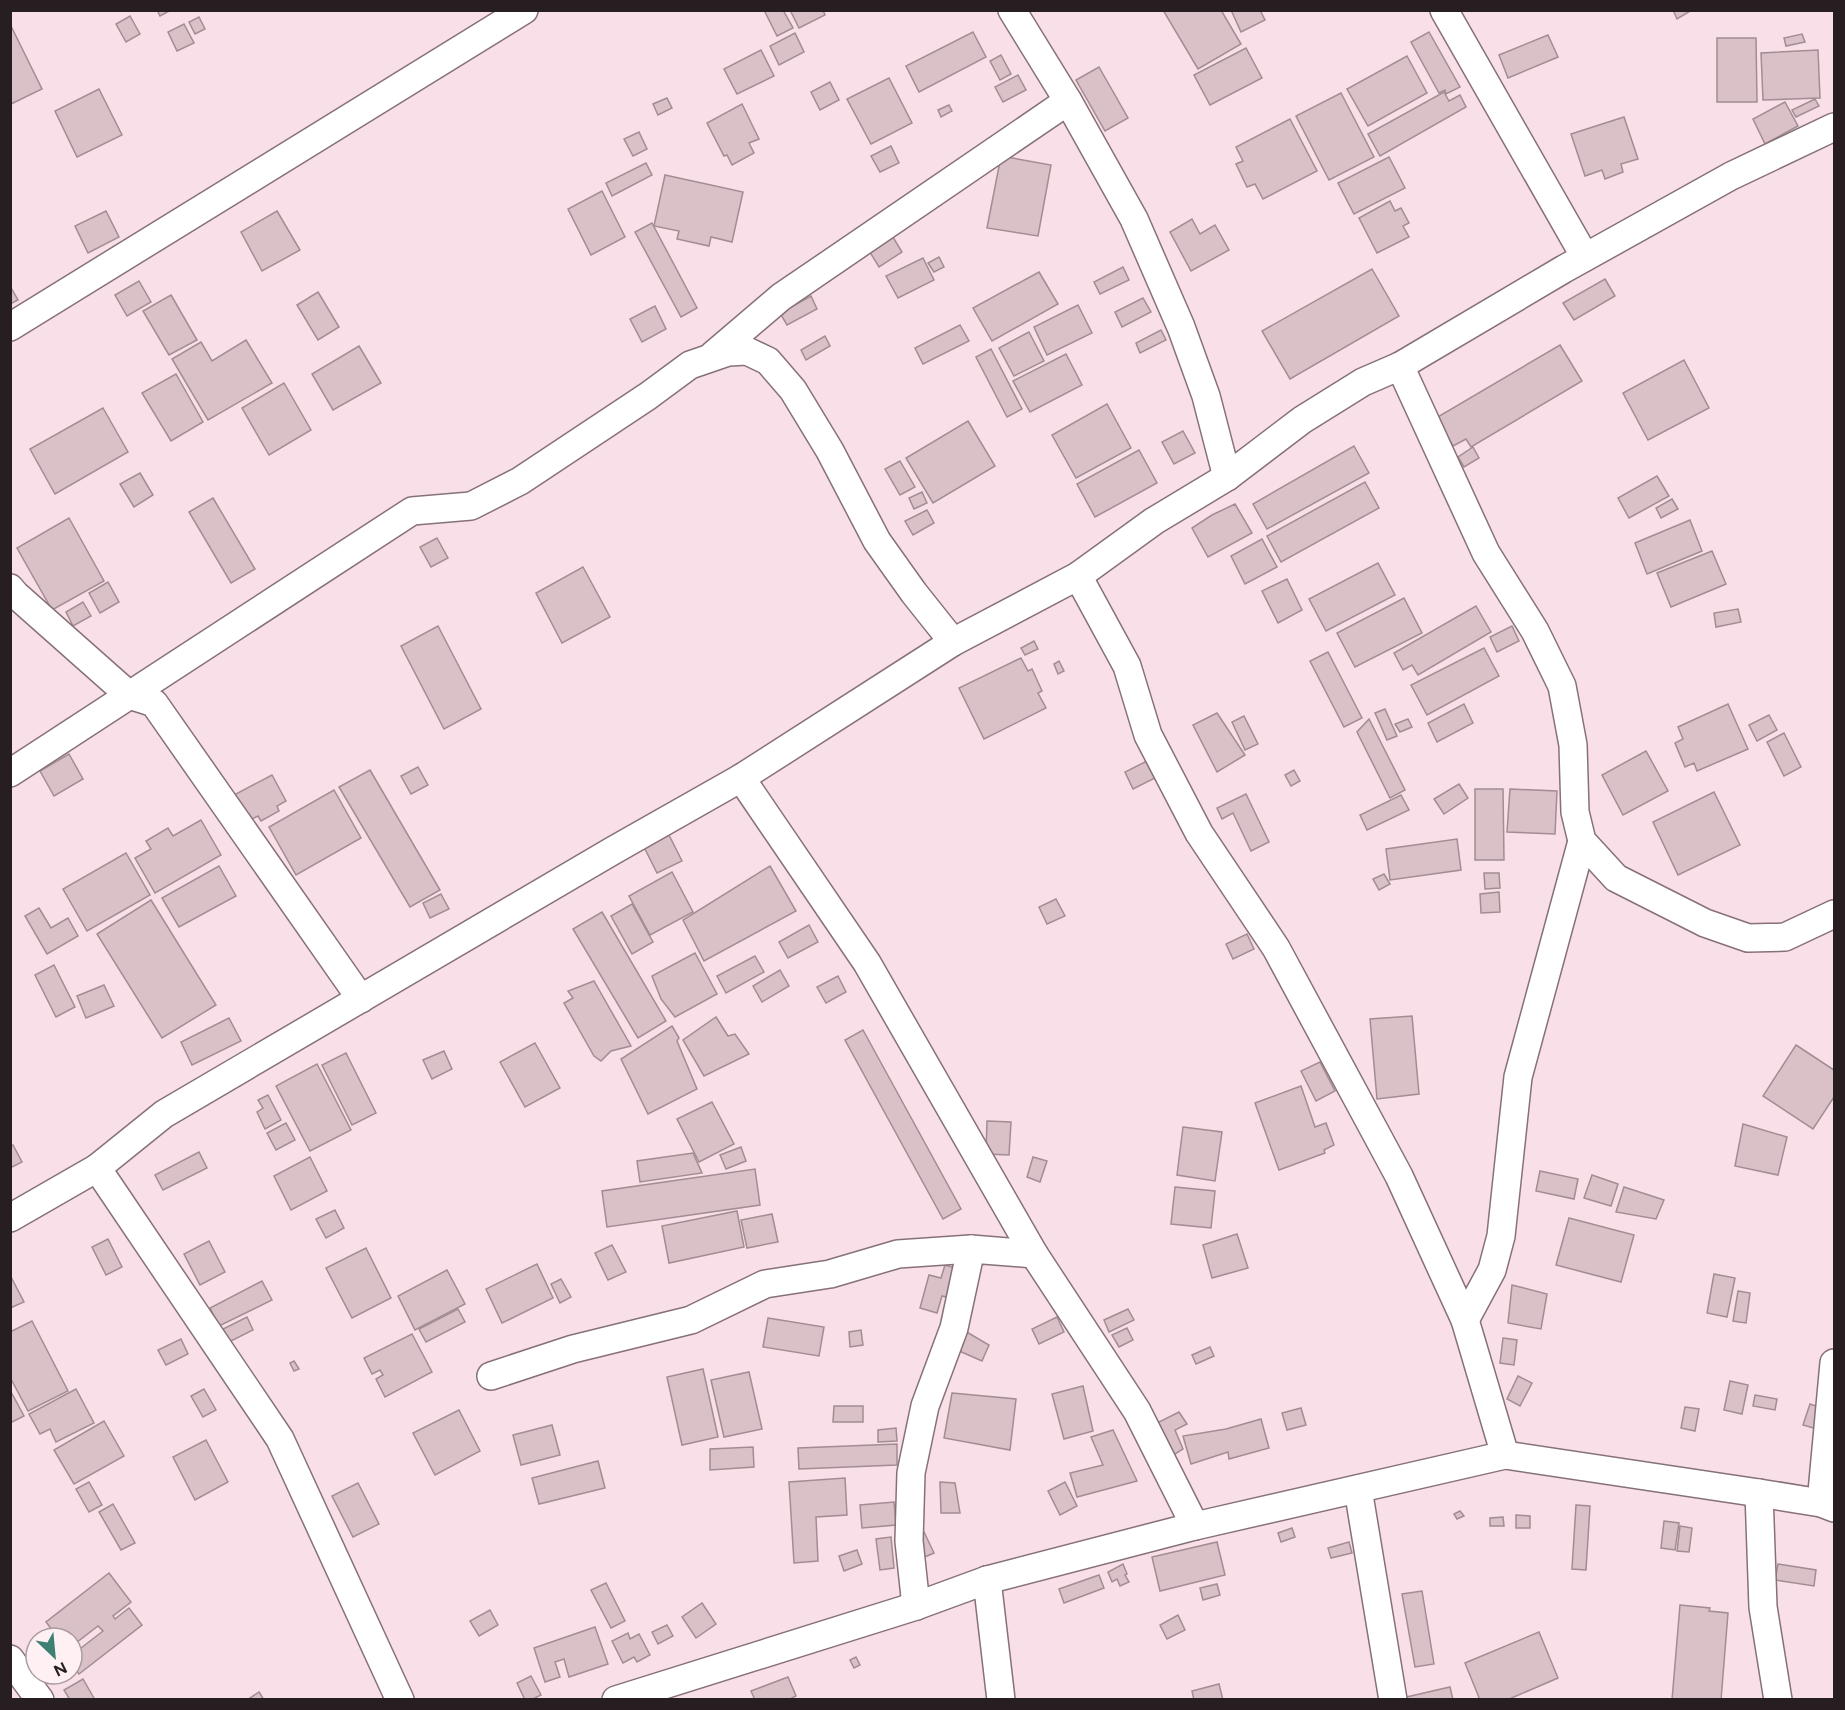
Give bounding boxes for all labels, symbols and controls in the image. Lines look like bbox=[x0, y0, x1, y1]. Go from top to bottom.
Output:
north arrow bbox=[24, 1626, 84, 1686]
text: N bbox=[51, 1658, 70, 1680]

